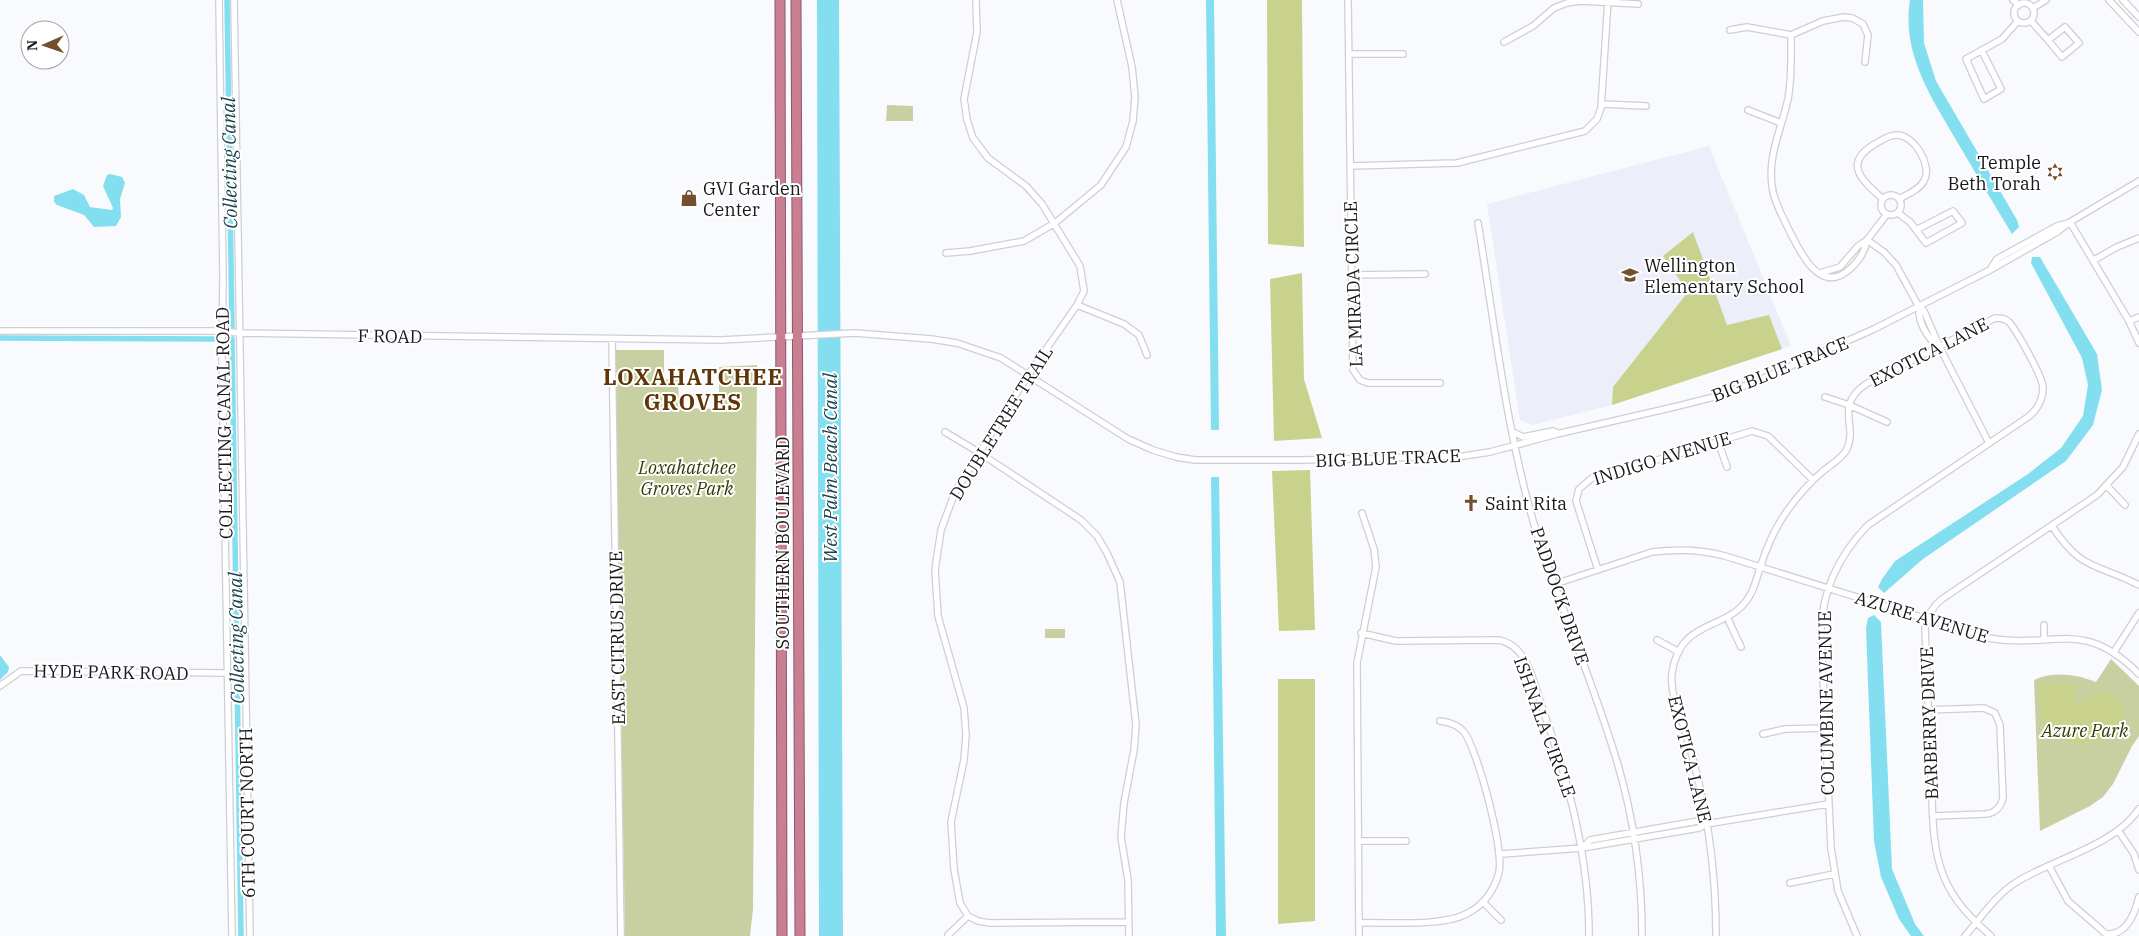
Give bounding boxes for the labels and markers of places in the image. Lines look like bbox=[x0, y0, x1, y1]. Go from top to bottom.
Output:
place label: Temple Beth Torah bbox=[1947, 151, 2041, 195]
synagogue icon: Temple Beth Torah bbox=[2045, 162, 2065, 182]
place label: GVI Garden Center bbox=[703, 177, 801, 221]
shop icon: GVI Garden Center bbox=[679, 188, 699, 208]
place label: Wellington Elementary School bbox=[1644, 254, 1804, 298]
school or university icon: Wellington Elementary School bbox=[1620, 265, 1640, 285]
place label: Saint Rita bbox=[1485, 492, 1567, 515]
church icon: Saint Rita bbox=[1461, 493, 1481, 513]

